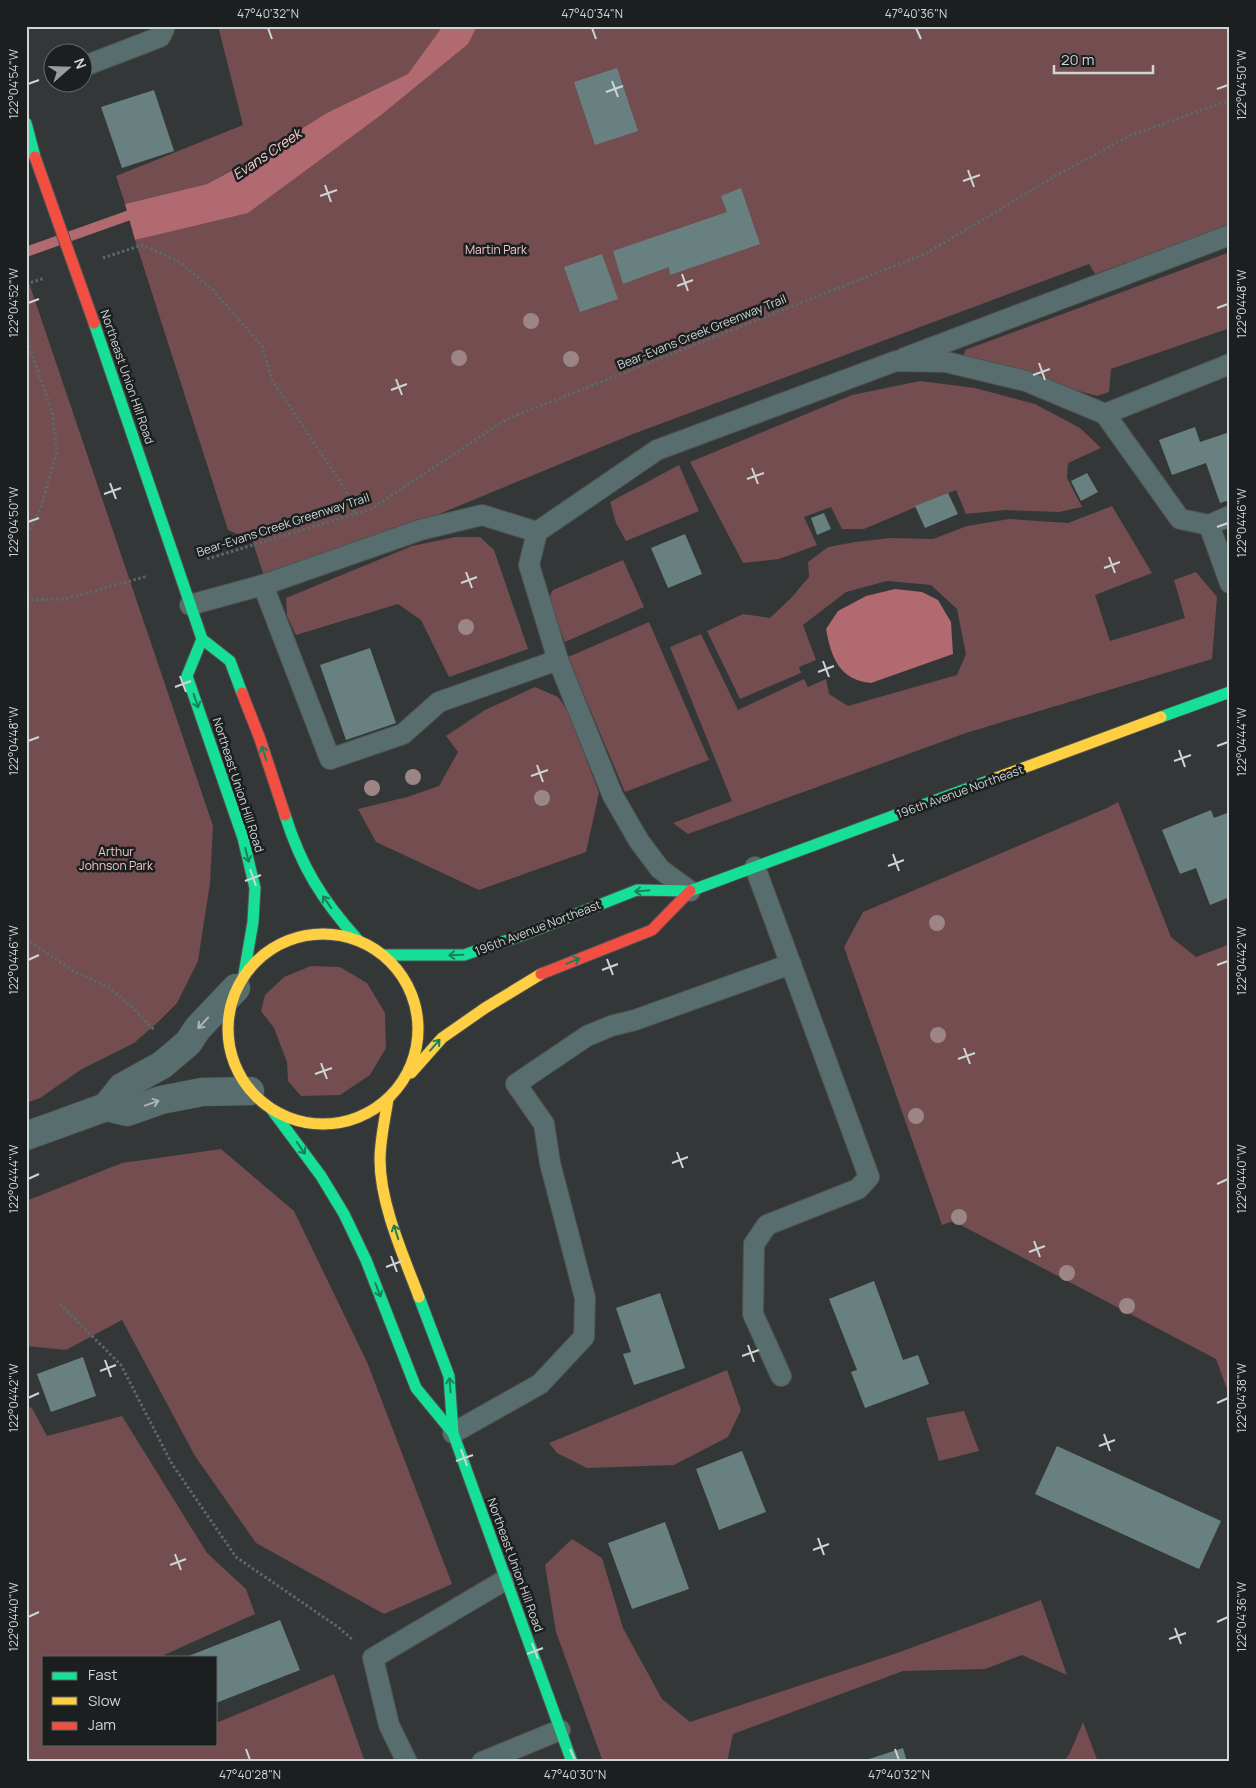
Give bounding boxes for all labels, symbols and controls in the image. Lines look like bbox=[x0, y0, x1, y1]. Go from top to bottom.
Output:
text: 47°40'32"N bbox=[237, 5, 299, 22]
text: 47°40'34"N bbox=[561, 5, 623, 22]
text: 47°40'36"N bbox=[885, 5, 947, 22]
north arrow bbox=[42, 42, 92, 92]
scale bar bbox=[1054, 42, 1152, 74]
text: 122°04'54"W bbox=[5, 48, 22, 119]
text: 20 m bbox=[1061, 49, 1094, 70]
text: 122°04'50"W bbox=[1233, 49, 1250, 120]
text: N bbox=[70, 55, 91, 71]
water label: Evans Creek bbox=[229, 122, 307, 184]
park label: Martin Park bbox=[465, 241, 528, 258]
text: 122°04'52"W bbox=[5, 267, 22, 338]
text: 122°04'48"W bbox=[1233, 269, 1250, 338]
street label: Bear-Evans Creek Greenway Trail bbox=[615, 290, 789, 373]
street label: Northeast Union Hill Road bbox=[96, 307, 158, 446]
text: 122°04'50"W bbox=[5, 486, 22, 557]
street label: Bear-Evans Creek Greenway Trail bbox=[194, 488, 372, 561]
text: 122°04'46"W bbox=[1233, 488, 1250, 558]
one-way arrow bbox=[191, 693, 201, 709]
text: 122°04'48"W bbox=[5, 706, 22, 775]
text: 122°04'44"W bbox=[1233, 707, 1250, 776]
street label: Northeast Union Hill Road bbox=[209, 715, 268, 855]
one-way arrow bbox=[259, 746, 268, 761]
street label: 196th Avenue Northeast bbox=[894, 761, 1026, 822]
park label: Arthur Johnson Park bbox=[79, 843, 154, 874]
one-way arrow bbox=[243, 847, 252, 863]
one-way arrow bbox=[634, 886, 650, 896]
one-way arrow bbox=[322, 895, 332, 909]
street label: 196th Avenue Northeast bbox=[472, 896, 603, 959]
text: 122°04'46"W bbox=[5, 925, 22, 995]
text: 122°04'42"W bbox=[1233, 926, 1250, 995]
one-way arrow bbox=[448, 951, 464, 960]
one-way arrow bbox=[565, 956, 580, 966]
one-way arrow bbox=[197, 1017, 209, 1030]
one-way arrow bbox=[429, 1039, 441, 1052]
one-way arrow bbox=[144, 1098, 159, 1107]
one-way arrow bbox=[296, 1141, 306, 1155]
text: 122°04'44"W bbox=[5, 1144, 22, 1213]
text: 122°04'40"W bbox=[1233, 1144, 1250, 1214]
one-way arrow bbox=[390, 1224, 400, 1240]
one-way arrow bbox=[374, 1282, 383, 1297]
text: 122°04'38"W bbox=[1233, 1362, 1250, 1433]
text: 122°04'42"W bbox=[5, 1363, 22, 1432]
one-way arrow bbox=[445, 1377, 454, 1393]
street label: Northeast Union Hill Road bbox=[483, 1496, 548, 1634]
text: 122°04'36"W bbox=[1233, 1581, 1250, 1652]
text: 122°04'40"W bbox=[5, 1582, 22, 1652]
legend bbox=[42, 1656, 218, 1746]
text: Fast bbox=[88, 1664, 117, 1685]
text: Slow bbox=[88, 1690, 121, 1711]
text: Jam bbox=[88, 1714, 116, 1735]
text: 47°40'28"N bbox=[219, 1766, 281, 1783]
text: 47°40'30"N bbox=[544, 1766, 606, 1783]
text: 47°40'32"N bbox=[868, 1766, 930, 1783]

